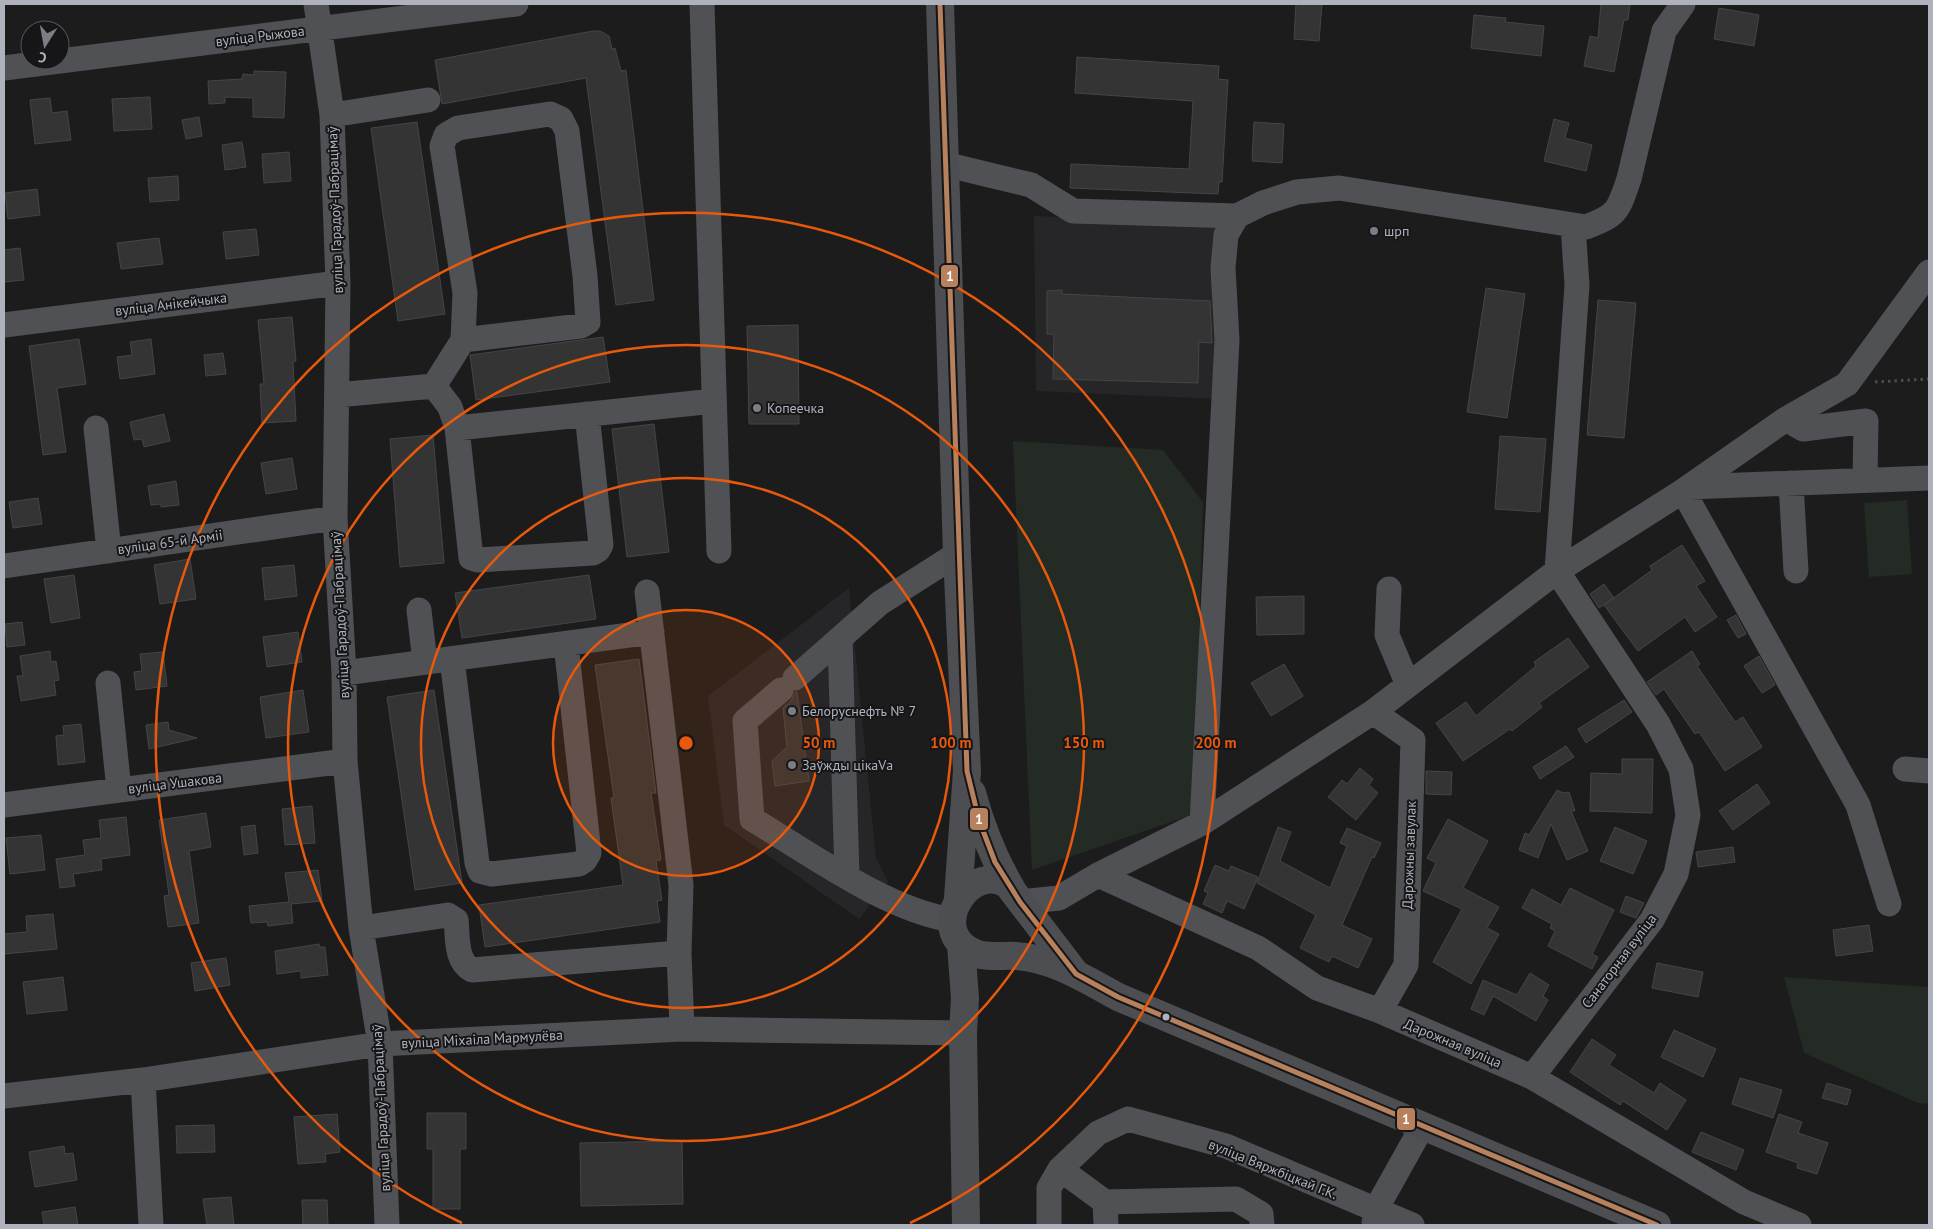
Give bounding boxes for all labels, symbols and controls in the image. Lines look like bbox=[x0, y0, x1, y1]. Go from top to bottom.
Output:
north arrow bbox=[20, 20, 70, 70]
street label: вуліца Рыжова bbox=[214, 22, 306, 50]
text: С bbox=[37, 48, 48, 67]
street label: вуліца Гарадоў-Пабрацімаў bbox=[323, 126, 347, 294]
place label: шрп bbox=[1384, 222, 1409, 240]
marker: шрп bbox=[1368, 225, 1380, 237]
line badge: 1 bbox=[940, 264, 959, 288]
text: 1 bbox=[946, 267, 954, 285]
street label: вуліца Анікейчыка bbox=[114, 288, 228, 320]
place label: Копеечка bbox=[767, 399, 824, 417]
marker: Копеечка bbox=[751, 402, 763, 414]
street label: вуліца 65-й Арміі bbox=[116, 526, 224, 558]
street label: вуліца Гарадоў-Пабрацімаў bbox=[327, 531, 353, 699]
place label: Белоруснефть № 7 bbox=[802, 702, 916, 720]
marker: Белоруснефть № 7 bbox=[786, 705, 798, 717]
text: 50 m bbox=[803, 733, 835, 752]
text: 100 m bbox=[930, 733, 972, 752]
text: 150 m bbox=[1063, 733, 1105, 752]
text: 200 m bbox=[1195, 733, 1237, 752]
centre of rings bbox=[677, 734, 695, 752]
place label: Заўжды цікаVа bbox=[802, 756, 893, 774]
marker: Заўжды цікаVа bbox=[786, 759, 798, 771]
street label: вуліца Ушакова bbox=[127, 768, 223, 798]
street label: Дарожны завулак bbox=[1398, 800, 1420, 909]
line badge: 1 bbox=[969, 807, 989, 831]
text: 1 bbox=[975, 810, 983, 828]
street label: Санаторная вуліца bbox=[1578, 910, 1660, 1012]
unlabelled marker bbox=[1161, 1012, 1171, 1022]
street label: Дарожная вуліца bbox=[1402, 1014, 1504, 1072]
street label: вуліца Гарадоў-Пабрацімаў bbox=[368, 1024, 394, 1192]
street label: вуліца Міхаіла Мармулёва bbox=[401, 1026, 563, 1052]
line badge: 1 bbox=[1396, 1107, 1416, 1131]
text: 1 bbox=[1402, 1110, 1410, 1128]
street label: вуліца Вяржбіцкай Г.К. bbox=[1206, 1135, 1340, 1203]

